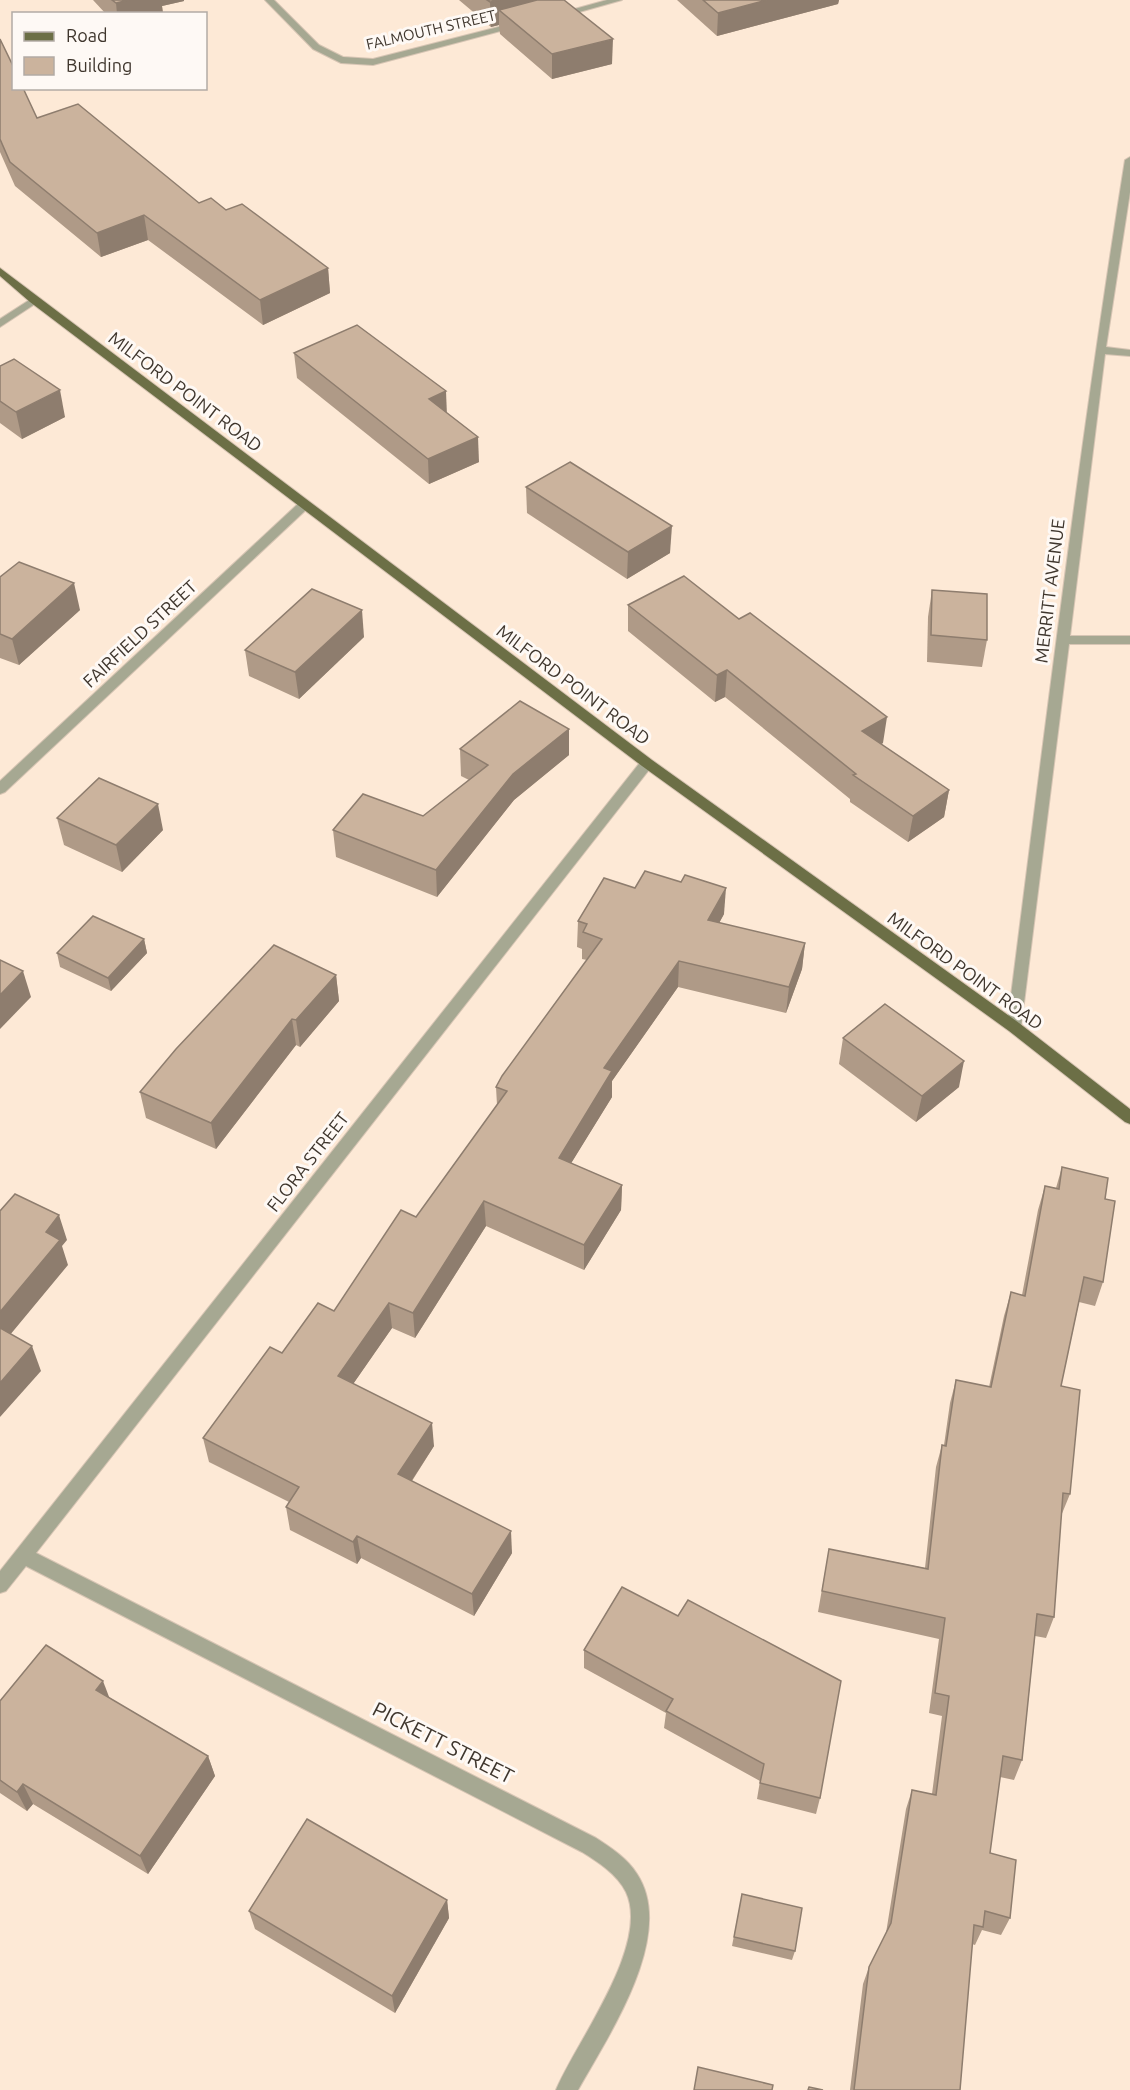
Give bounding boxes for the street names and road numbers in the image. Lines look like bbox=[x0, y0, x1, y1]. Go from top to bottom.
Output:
street label: FALMOUTH STREET bbox=[364, 6, 498, 53]
street label: MILFORD POINT ROAD bbox=[105, 327, 266, 455]
street label: MERRITT AVENUE bbox=[1030, 518, 1068, 664]
street label: FAIRFIELD STREET bbox=[79, 576, 200, 691]
street label: MILFORD POINT ROAD bbox=[493, 620, 654, 748]
street label: MILFORD POINT ROAD bbox=[884, 907, 1047, 1033]
street label: FLORA STREET bbox=[262, 1108, 352, 1215]
street label: PICKETT STREET bbox=[369, 1696, 518, 1788]

